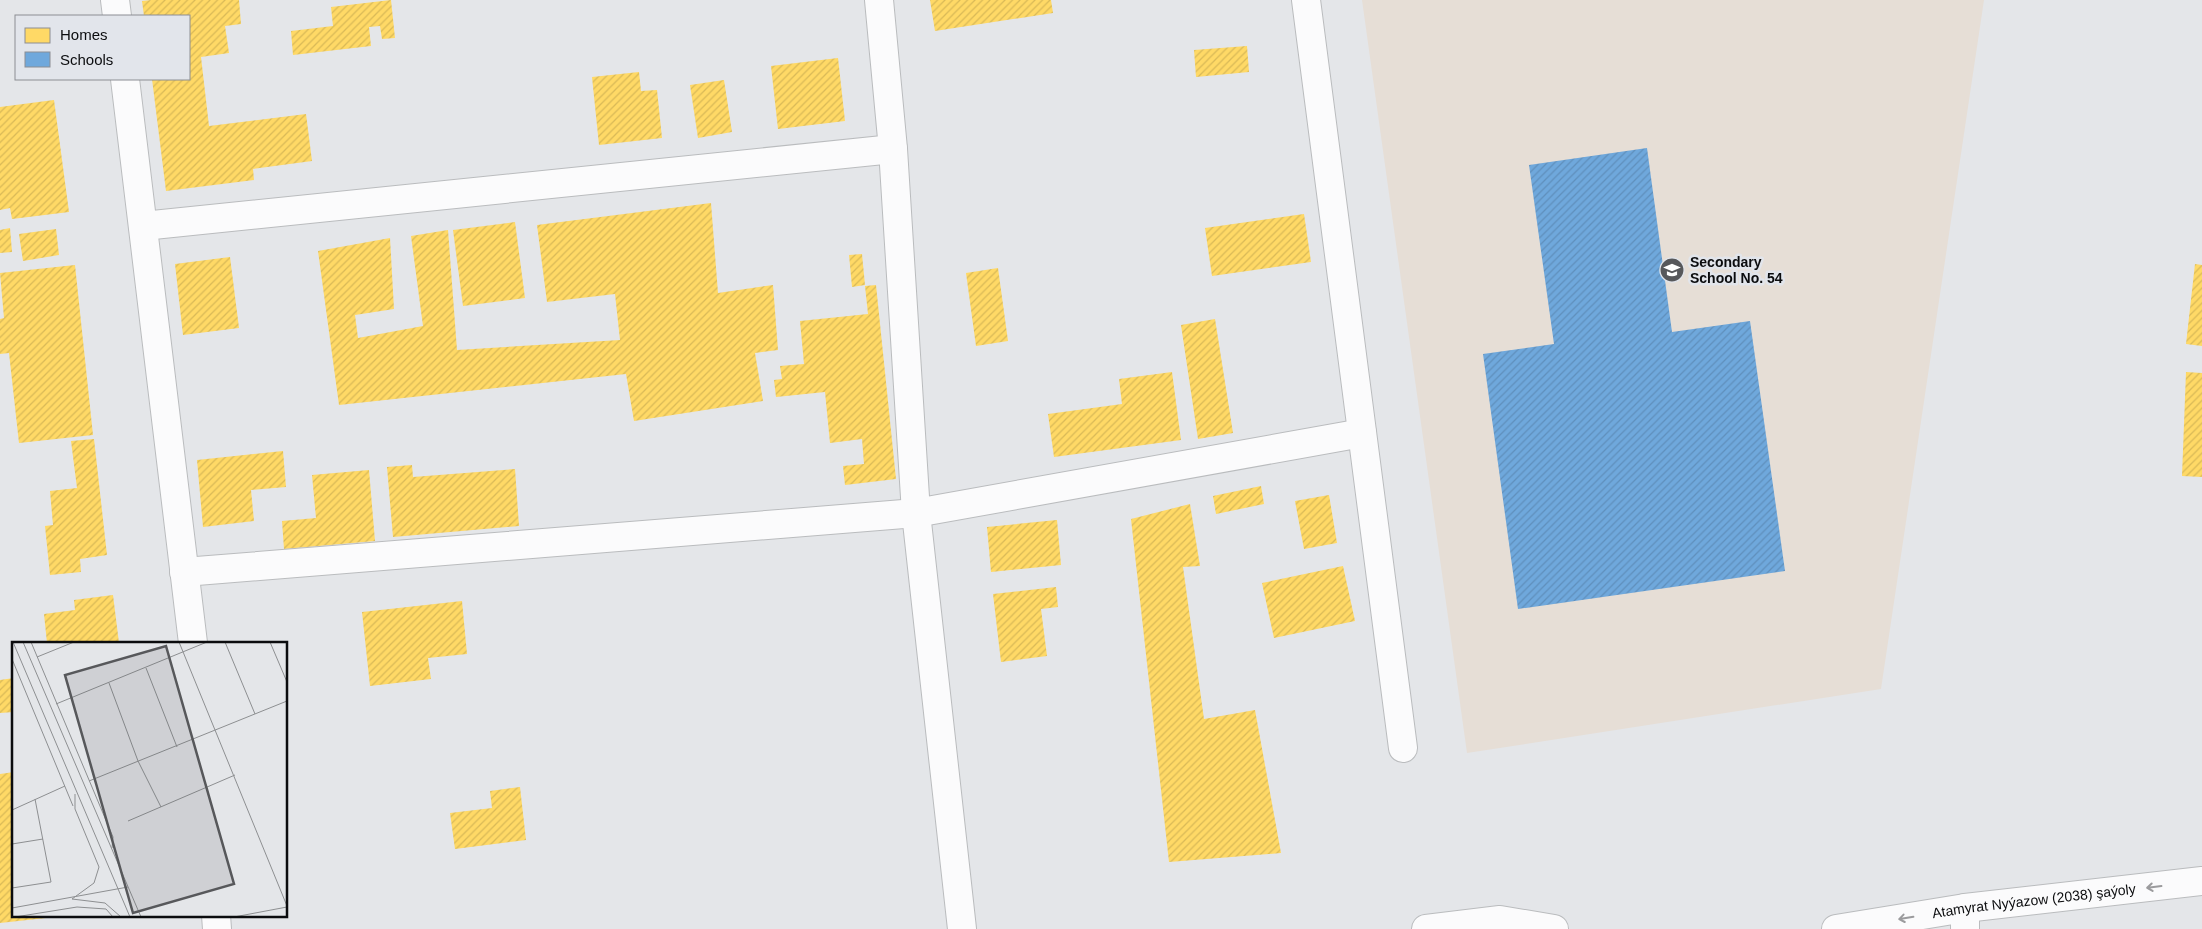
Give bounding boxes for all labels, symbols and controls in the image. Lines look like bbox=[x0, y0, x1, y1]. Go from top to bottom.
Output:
legend bbox=[15, 15, 190, 80]
text: Homes bbox=[60, 26, 108, 43]
text: Schools bbox=[60, 51, 113, 68]
place label: Secondary School No. 54 bbox=[1690, 254, 1783, 286]
school or university icon: Secondary School No. 54 bbox=[1659, 257, 1685, 283]
inset map bbox=[12, 642, 288, 916]
street label: Atamyrat Nyýazow (2038) şaýoly bbox=[1931, 881, 2137, 921]
one-way arrow bbox=[2146, 882, 2162, 892]
one-way arrow bbox=[1898, 913, 1914, 923]

